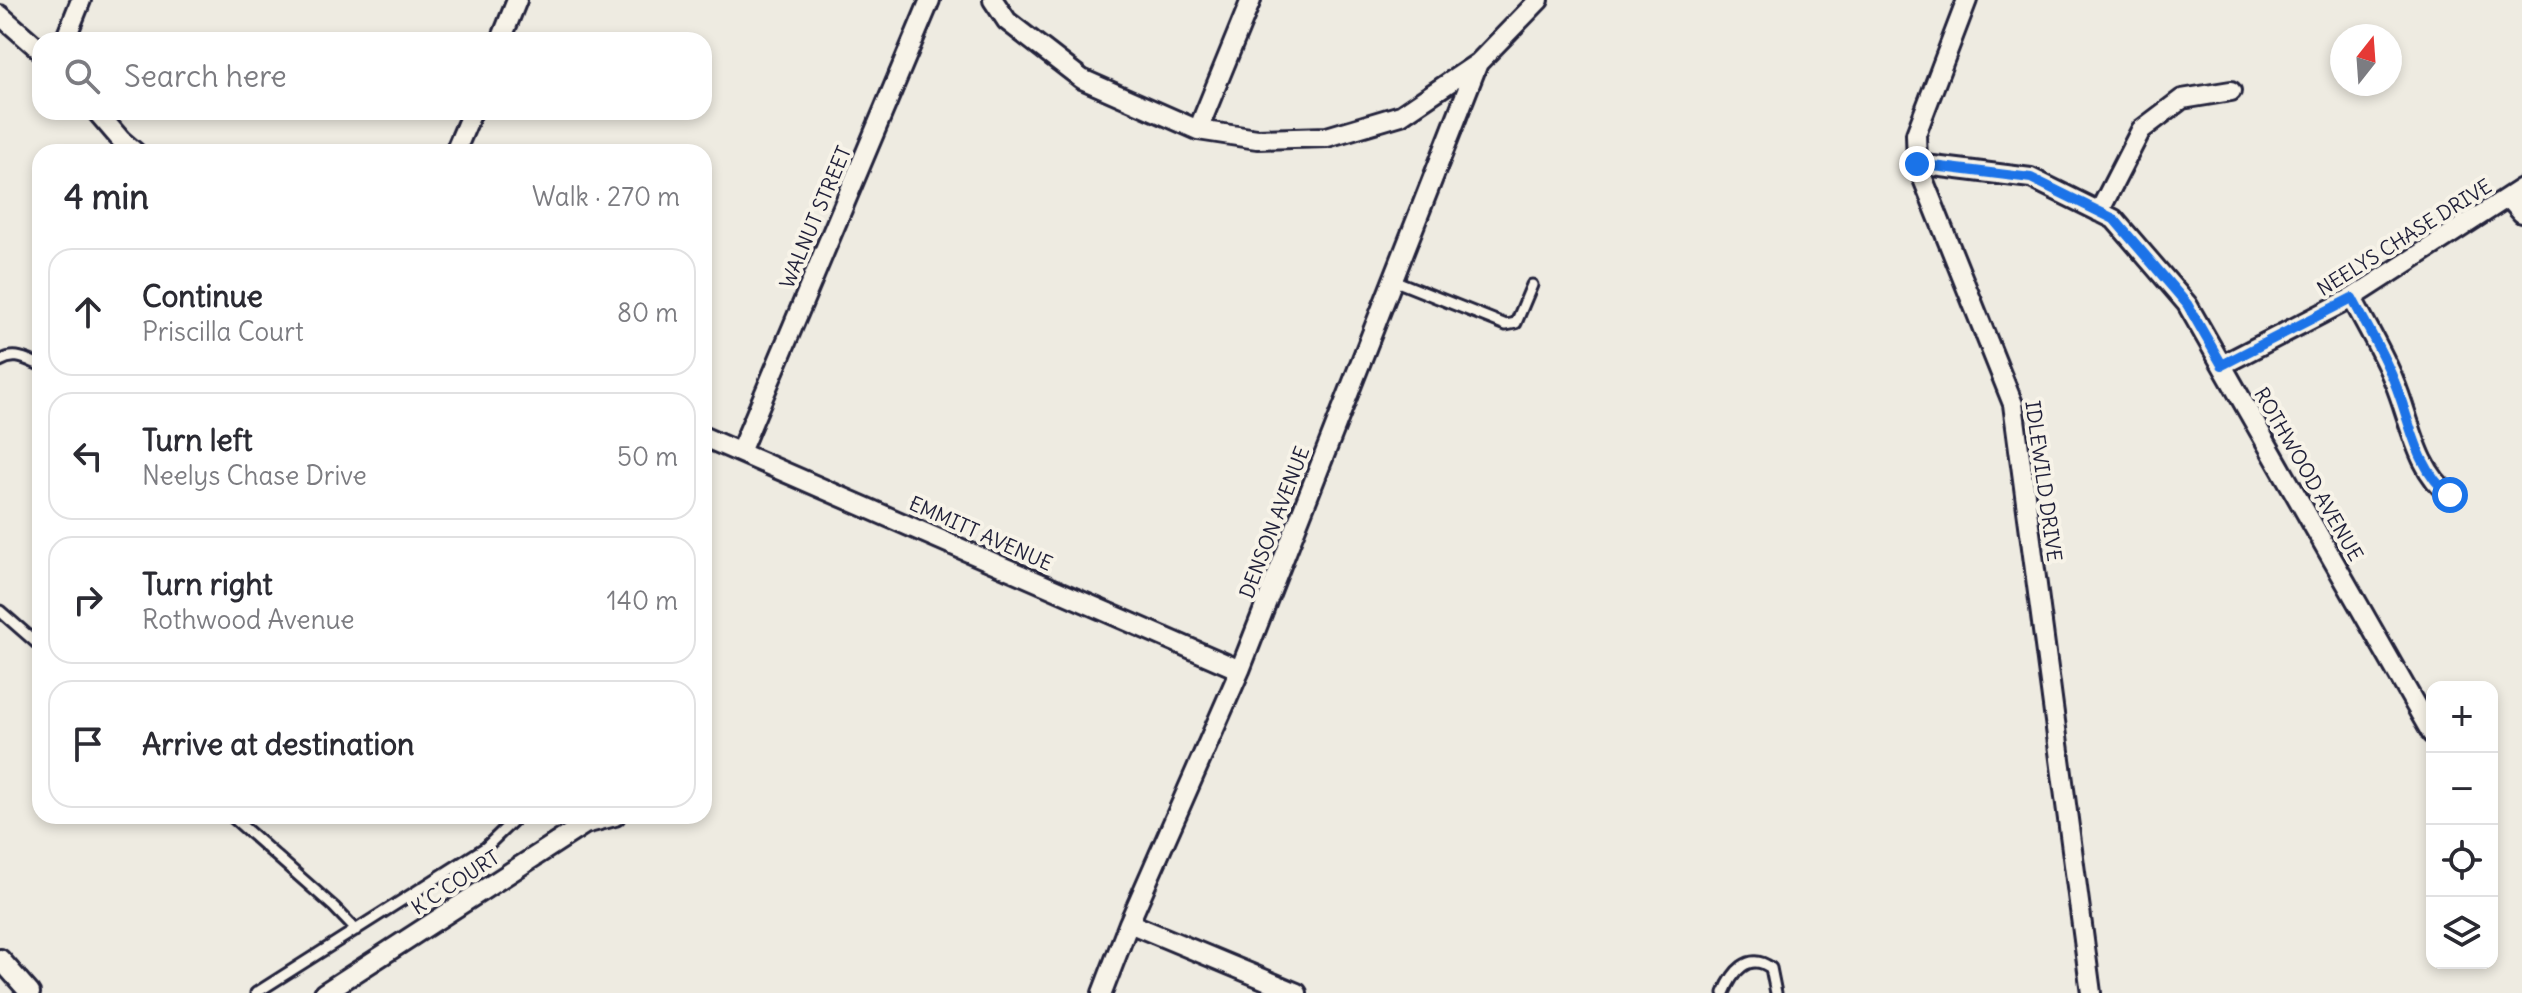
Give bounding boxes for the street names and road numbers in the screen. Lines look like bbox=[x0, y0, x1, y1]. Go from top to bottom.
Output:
street label: WALNUT STREET bbox=[774, 142, 856, 292]
street label: NEELYS CHASE DRIVE bbox=[2312, 173, 2496, 301]
street label: ROTHWOOD AVENUE bbox=[2249, 383, 2369, 565]
street label: IDLEWILD DRIVE bbox=[2020, 399, 2068, 563]
street label: DENSON AVENUE bbox=[1234, 443, 1314, 601]
street label: EMMITT AVENUE bbox=[905, 490, 1057, 576]
street label: K C COURT bbox=[406, 844, 504, 920]

